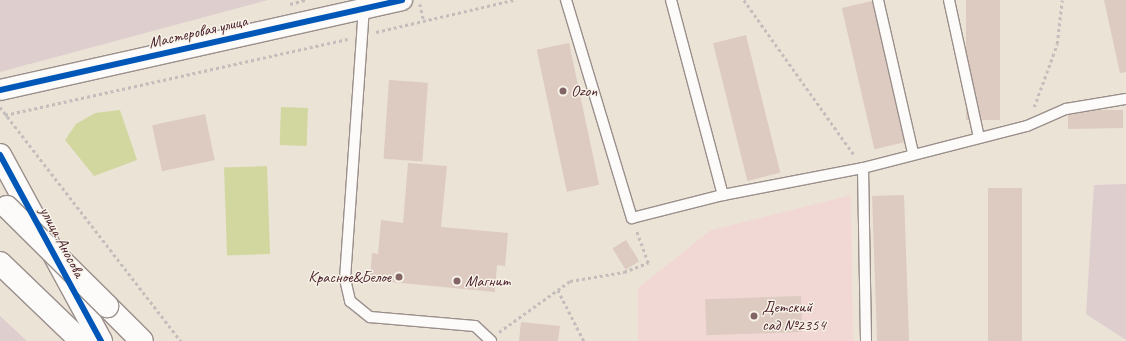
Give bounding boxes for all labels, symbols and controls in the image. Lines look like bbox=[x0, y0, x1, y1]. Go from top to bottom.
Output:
street label: Мастеровая улица bbox=[146, 11, 250, 53]
place label: Ozon bbox=[571, 81, 597, 101]
marker: Ozon bbox=[558, 86, 568, 96]
street label: улица Аносова bbox=[35, 203, 89, 281]
place label: Красное&Белое bbox=[308, 267, 391, 287]
place label: Магнит bbox=[465, 271, 510, 291]
marker: Красное&Белое bbox=[394, 272, 404, 282]
marker: Магнит bbox=[452, 276, 462, 286]
place label: Детский сад №2354 bbox=[762, 297, 826, 335]
marker: Детский сад №2354 bbox=[749, 311, 759, 321]

